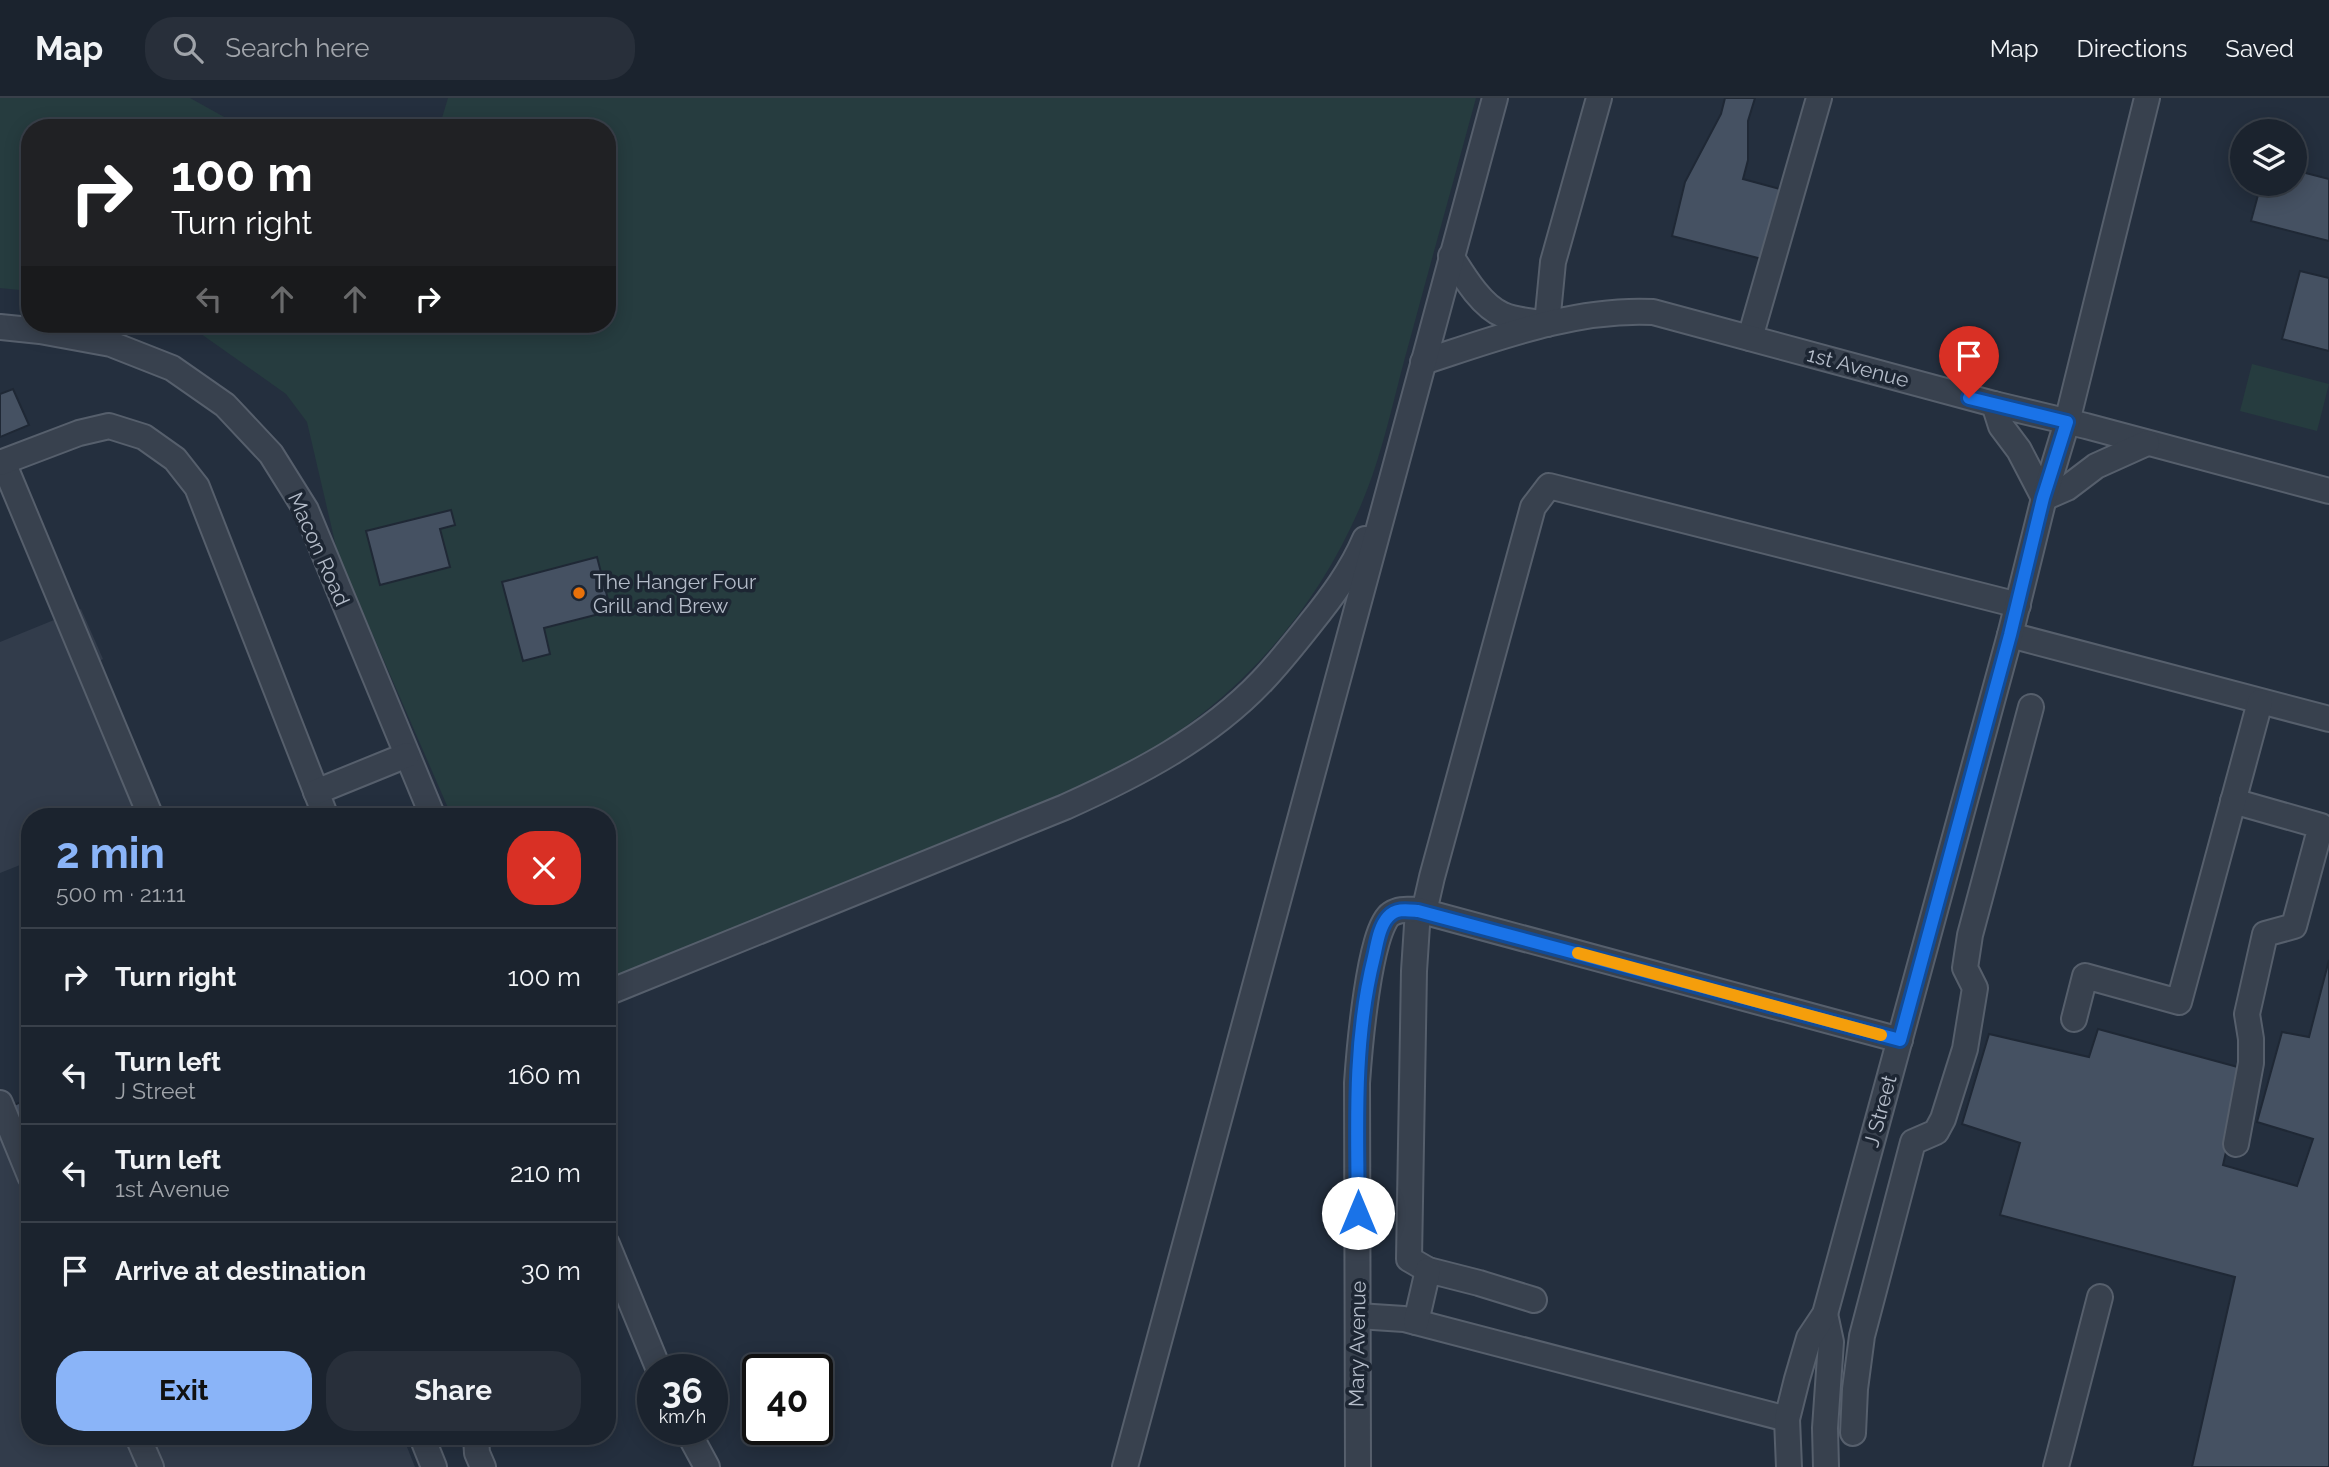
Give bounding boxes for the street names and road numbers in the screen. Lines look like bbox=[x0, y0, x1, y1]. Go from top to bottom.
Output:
street label: 1st Avenue bbox=[1804, 341, 1912, 393]
street label: Macon Road bbox=[283, 488, 355, 610]
street label: J Street bbox=[1858, 1072, 1902, 1150]
street label: Mary Avenue bbox=[1343, 1281, 1371, 1407]

